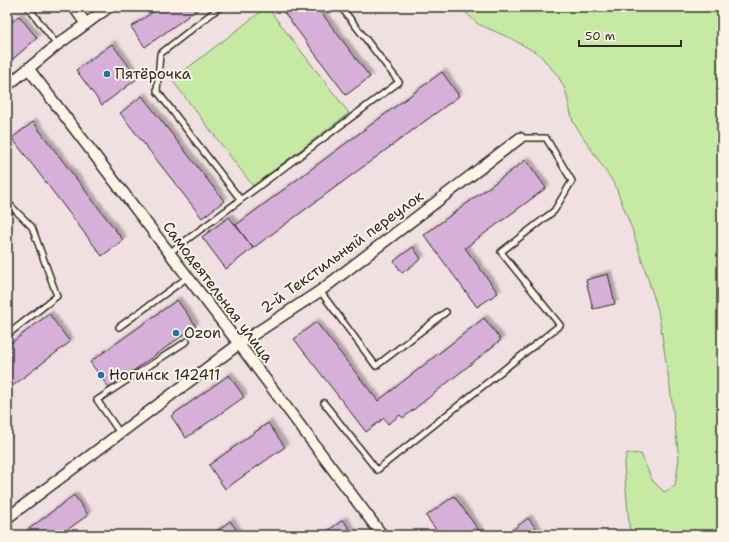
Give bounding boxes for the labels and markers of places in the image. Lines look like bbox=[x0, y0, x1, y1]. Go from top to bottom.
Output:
place label: Пятёрочка bbox=[115, 64, 192, 84]
marker: Пятёрочка bbox=[102, 69, 112, 79]
place label: Ozon bbox=[184, 323, 221, 343]
marker: Ozon bbox=[171, 328, 181, 338]
place label: Ногинск 142411 bbox=[109, 365, 220, 385]
marker: Ногинск 142411 bbox=[96, 370, 106, 380]

